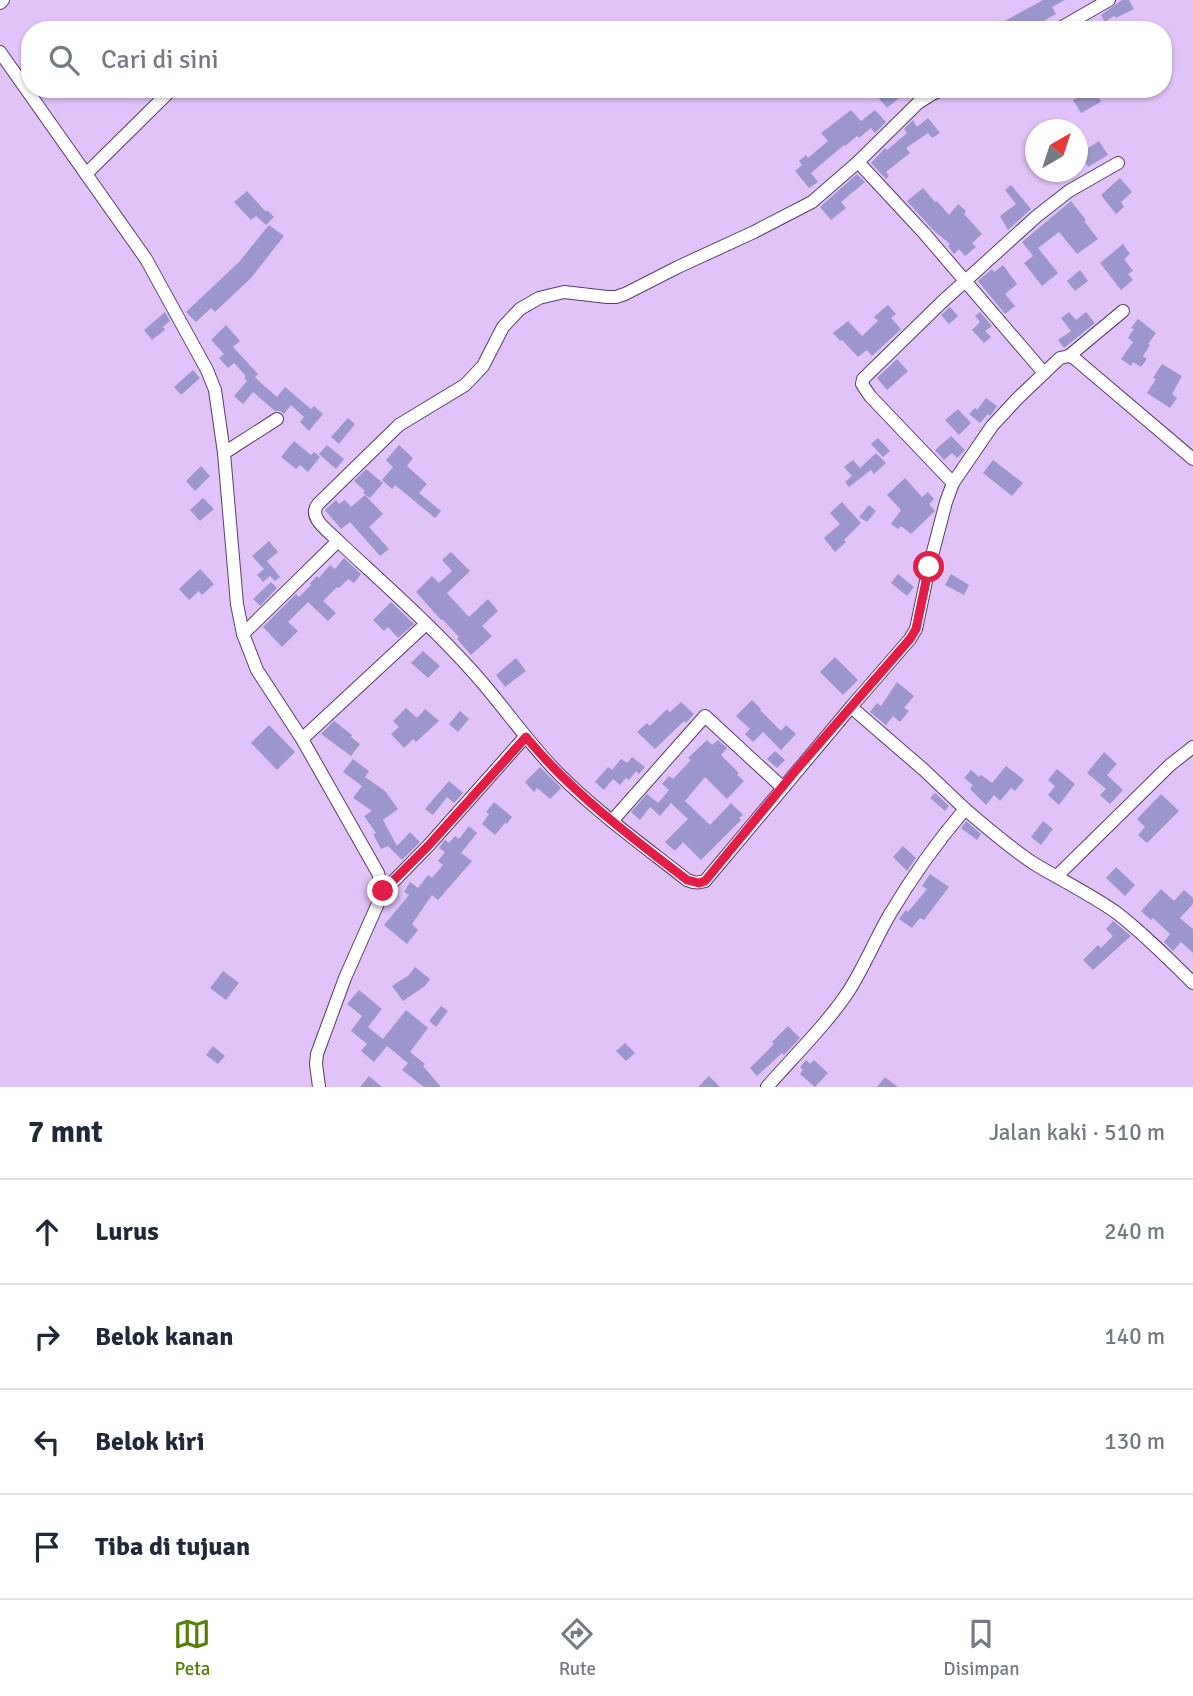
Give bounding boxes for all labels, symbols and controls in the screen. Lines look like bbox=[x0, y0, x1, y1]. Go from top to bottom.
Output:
search box bbox=[21, 21, 1172, 98]
icon: search bbox=[45, 41, 83, 79]
text: Cari di sini bbox=[101, 44, 219, 76]
north arrow bbox=[1025, 119, 1088, 182]
route start bbox=[913, 551, 944, 582]
route end bbox=[367, 875, 398, 906]
text: 7 mnt bbox=[28, 1114, 103, 1151]
text: Jalan kaki · 510 m bbox=[989, 1118, 1165, 1147]
icon: ahead bbox=[28, 1213, 66, 1251]
text: Lurus bbox=[95, 1216, 159, 1248]
text: 240 m bbox=[1104, 1217, 1165, 1246]
icon: right bbox=[28, 1318, 66, 1356]
text: Belok kanan bbox=[95, 1321, 233, 1353]
text: 140 m bbox=[1104, 1322, 1165, 1351]
icon: left bbox=[28, 1423, 66, 1461]
text: Belok kiri bbox=[95, 1426, 204, 1458]
text: 130 m bbox=[1104, 1427, 1165, 1456]
icon: arrive bbox=[28, 1528, 66, 1566]
text: Tiba di tujuan bbox=[95, 1531, 250, 1563]
tab: Peta bbox=[173, 1615, 211, 1681]
tab: Rute bbox=[558, 1615, 596, 1681]
tab: Disimpan bbox=[943, 1615, 1020, 1681]

